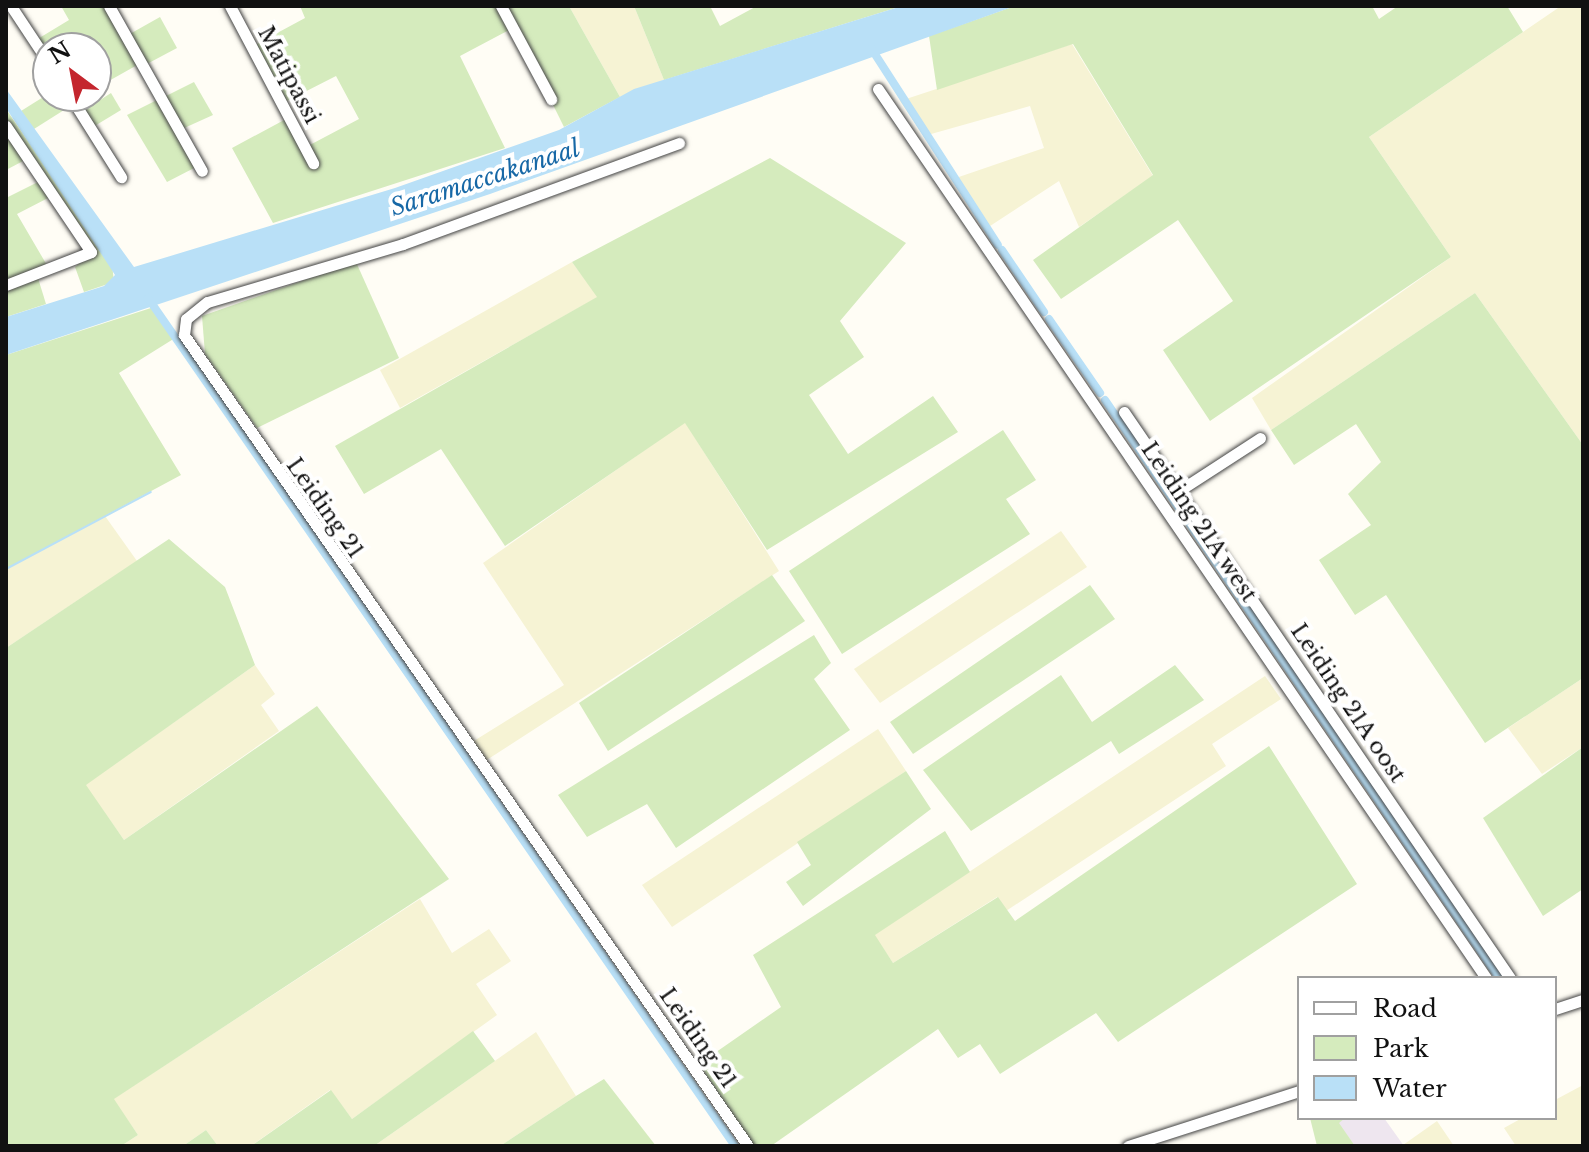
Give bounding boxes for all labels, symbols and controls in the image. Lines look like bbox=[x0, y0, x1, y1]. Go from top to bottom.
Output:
street label: Matipassi bbox=[252, 22, 326, 128]
north arrow bbox=[32, 32, 112, 112]
text: N bbox=[44, 36, 76, 70]
water label: Saramaccakanaal bbox=[387, 134, 583, 222]
street label: Leiding 21A west bbox=[1135, 436, 1263, 608]
street label: Leiding 21 bbox=[281, 453, 369, 563]
street label: Leiding 21A oost bbox=[1285, 618, 1411, 788]
legend bbox=[1297, 976, 1557, 1120]
street label: Leiding 21 bbox=[654, 983, 742, 1093]
text: Road bbox=[1373, 994, 1437, 1023]
text: Park bbox=[1373, 1034, 1429, 1063]
text: Water bbox=[1373, 1074, 1447, 1103]

